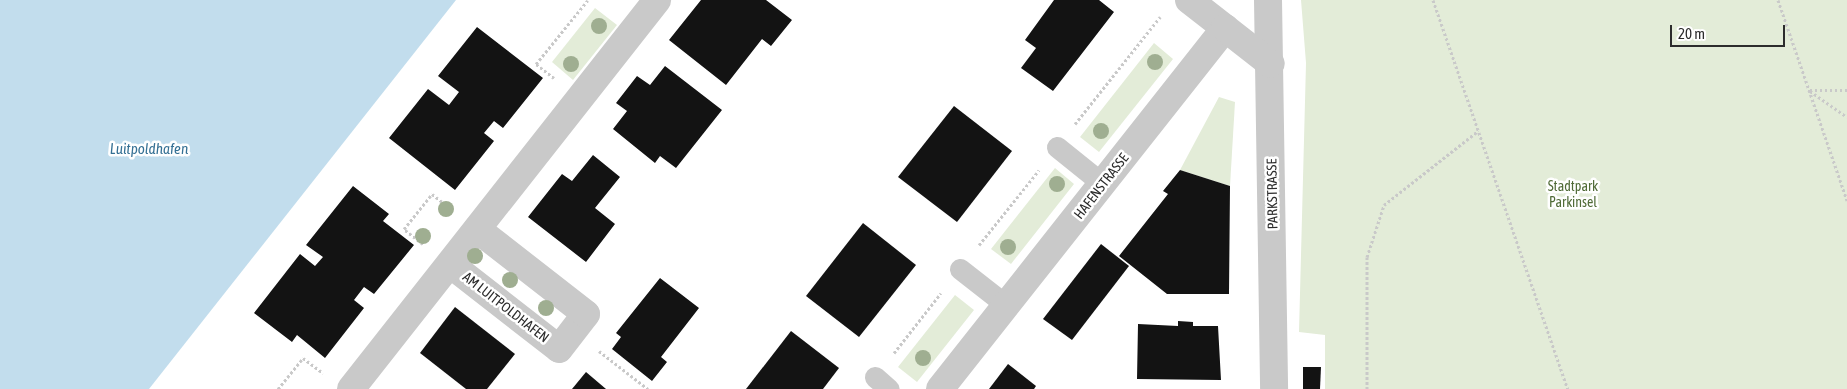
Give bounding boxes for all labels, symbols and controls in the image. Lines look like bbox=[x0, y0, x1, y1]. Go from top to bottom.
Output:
scale bar bbox=[1672, 15, 1787, 47]
text: 20 m bbox=[1678, 25, 1705, 42]
water label: Luitpoldhafen bbox=[110, 140, 188, 158]
street label: HAFENSTRASSE bbox=[1070, 150, 1132, 222]
street label: PARKSTRASSE bbox=[1263, 159, 1281, 229]
park label: Stadtpark Parkinsel bbox=[1548, 178, 1598, 210]
street label: AM LUITPOLDHAFEN bbox=[460, 268, 552, 346]

